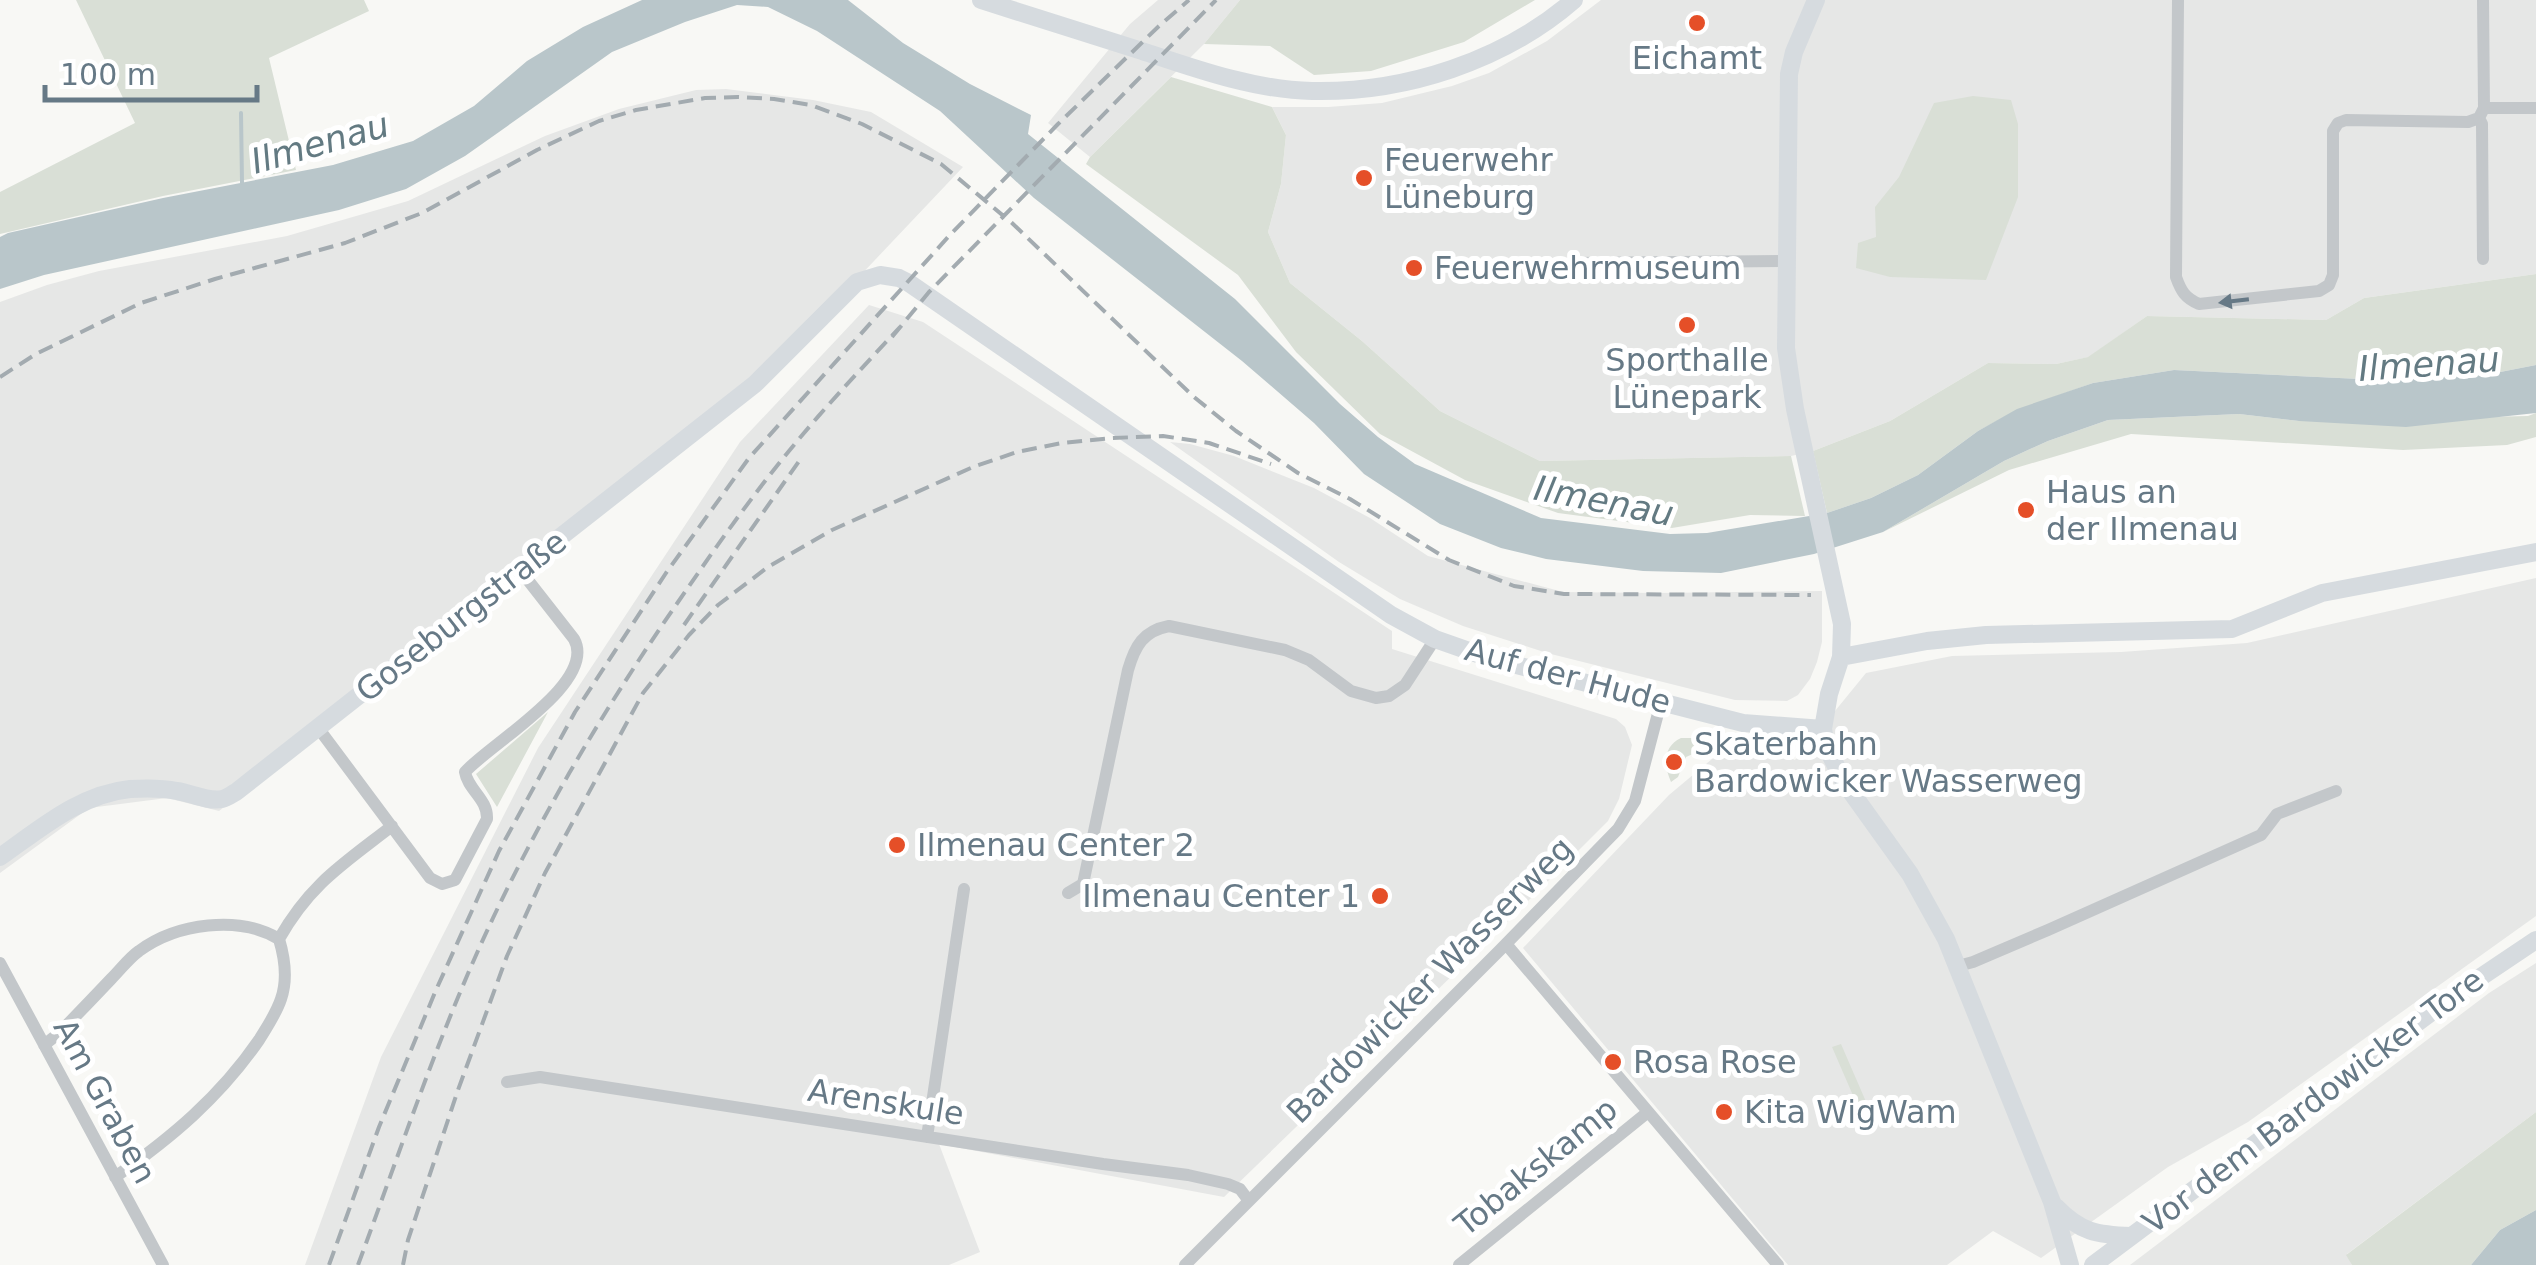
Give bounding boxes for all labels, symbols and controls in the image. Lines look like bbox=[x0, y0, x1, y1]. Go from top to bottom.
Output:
marker: Eichamt bbox=[1686, 12, 1708, 34]
place label: Eichamt bbox=[1632, 39, 1762, 77]
scale bar bbox=[45, 40, 258, 102]
text: 100 m bbox=[60, 57, 156, 92]
water label: Ilmenau bbox=[246, 104, 394, 182]
place label: Feuerwehr Lüneburg bbox=[1384, 141, 1554, 216]
marker: Feuerwehr Lüneburg bbox=[1353, 167, 1375, 189]
place label: Feuerwehrmuseum bbox=[1434, 249, 1741, 287]
marker: Feuerwehrmuseum bbox=[1403, 257, 1425, 279]
one-way arrow bbox=[2217, 294, 2249, 310]
marker: Sporthalle Lünepark bbox=[1676, 314, 1698, 336]
water label: Ilmenau bbox=[2357, 339, 2501, 389]
place label: Sporthalle Lünepark bbox=[1605, 341, 1769, 416]
water label: Ilmenau bbox=[1531, 468, 1677, 534]
place label: Haus an der Ilmenau bbox=[2046, 473, 2239, 548]
marker: Haus an der Ilmenau bbox=[2015, 499, 2037, 521]
street label: Goseburgstraße bbox=[348, 522, 574, 710]
street label: Auf der Hude bbox=[1461, 630, 1675, 722]
place label: Skaterbahn Bardowicker Wasserweg bbox=[1694, 725, 2083, 800]
marker: Skaterbahn Bardowicker Wasserweg bbox=[1663, 751, 1685, 773]
place label: Ilmenau Center 2 bbox=[917, 826, 1195, 864]
street label: Bardowicker Wasserweg bbox=[1279, 829, 1581, 1131]
marker: Ilmenau Center 2 bbox=[886, 834, 908, 856]
place label: Ilmenau Center 1 bbox=[1082, 877, 1360, 915]
marker: Ilmenau Center 1 bbox=[1369, 885, 1391, 907]
street label: Vor dem Bardowicker Tore bbox=[2135, 960, 2491, 1242]
street label: Am Graben bbox=[46, 1012, 164, 1190]
place label: Rosa Rose bbox=[1633, 1043, 1797, 1081]
marker: Rosa Rose bbox=[1602, 1051, 1624, 1073]
street label: Arenskule bbox=[805, 1071, 967, 1133]
street label: Tobakskamp bbox=[1446, 1090, 1625, 1245]
place label: Kita WigWam bbox=[1744, 1093, 1957, 1131]
marker: Kita WigWam bbox=[1713, 1101, 1735, 1123]

